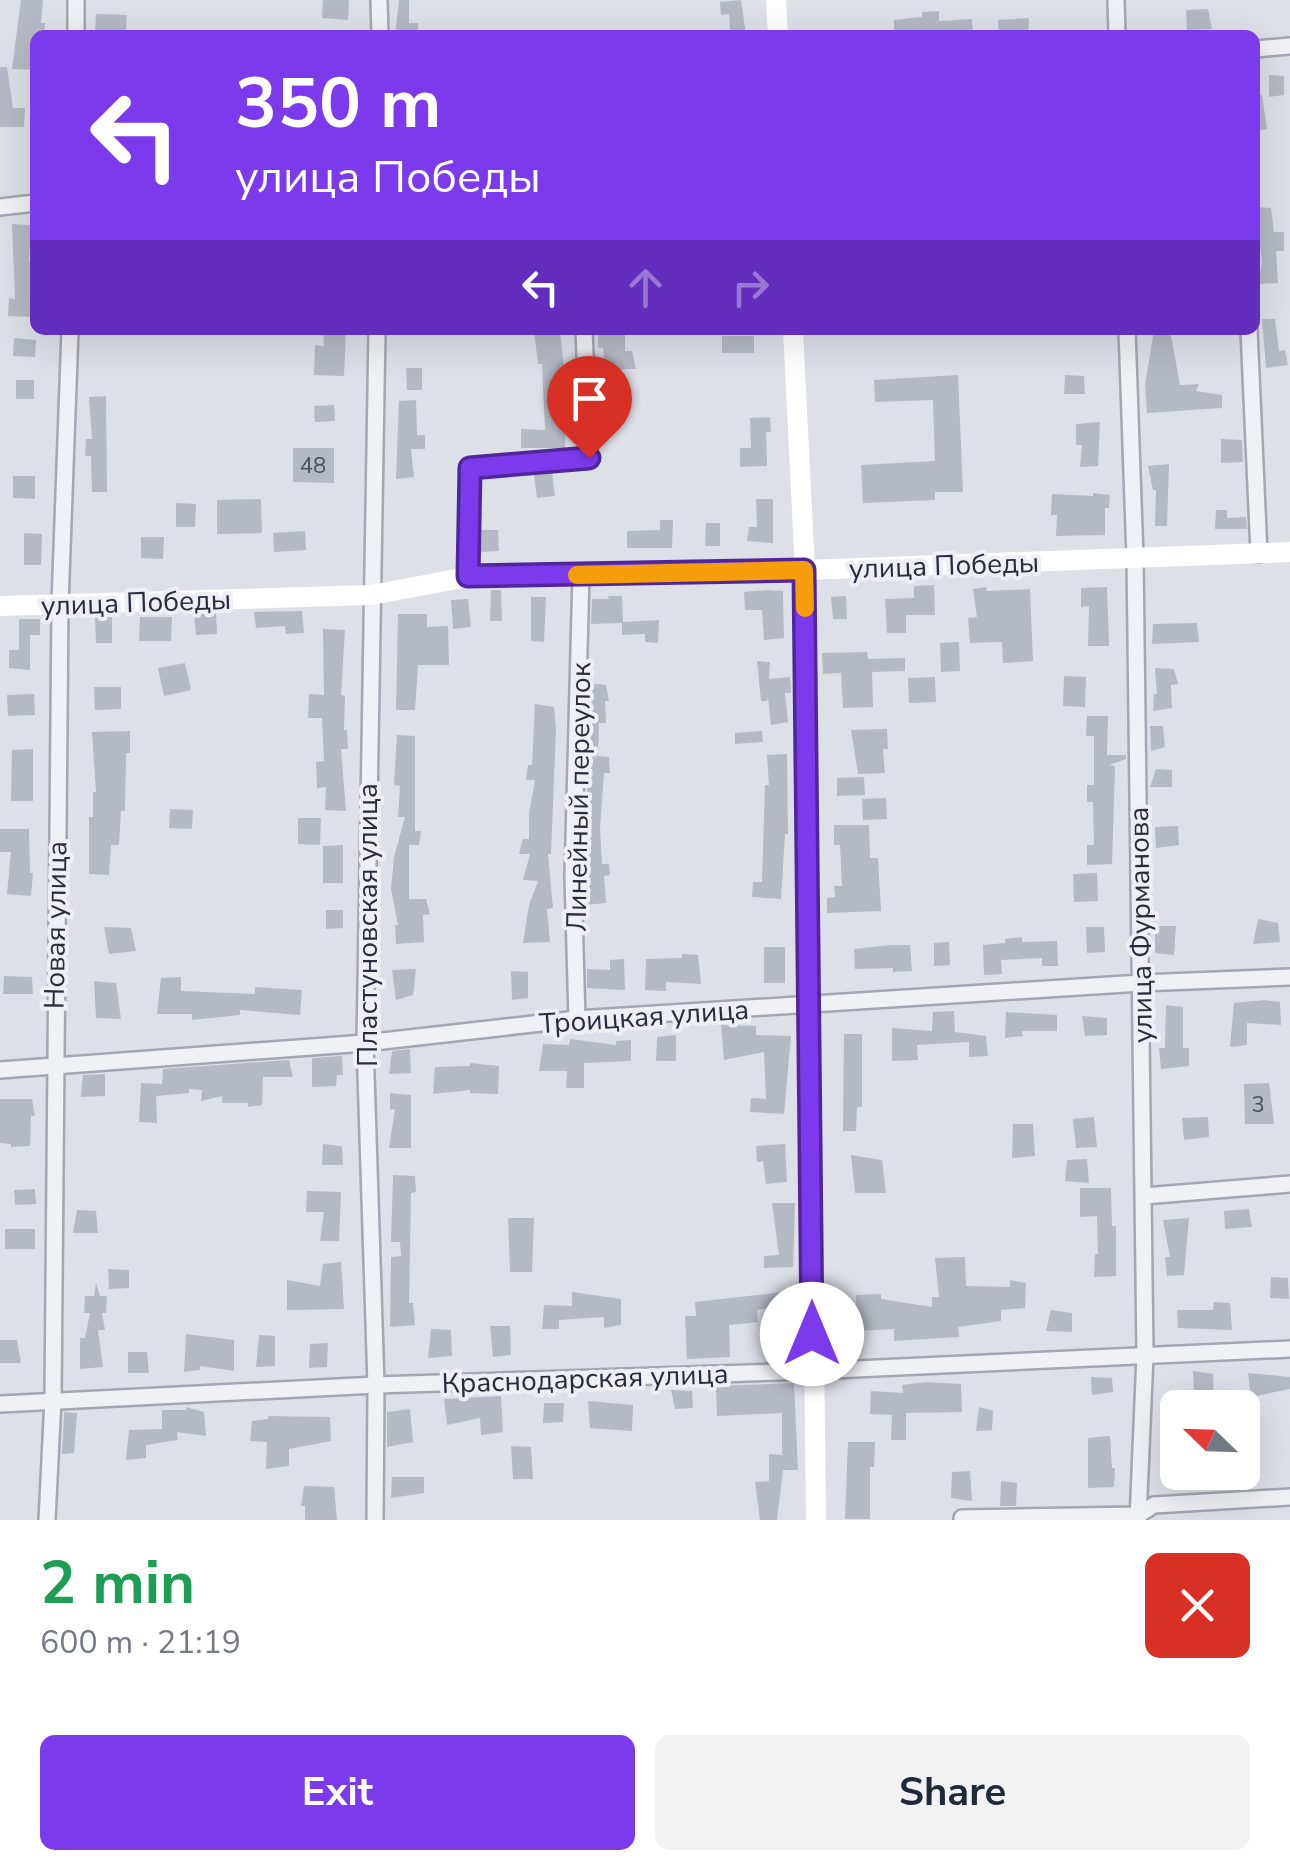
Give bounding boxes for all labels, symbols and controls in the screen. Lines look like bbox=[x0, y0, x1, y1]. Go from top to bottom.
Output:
text: 350 m bbox=[235, 56, 441, 152]
icon: left bbox=[70, 70, 200, 200]
text: улица Победы bbox=[235, 147, 541, 208]
icon: left bbox=[513, 260, 568, 315]
icon: ahead bbox=[618, 260, 673, 315]
icon: right bbox=[723, 260, 778, 315]
pin bbox=[547, 356, 632, 459]
icon: arrive bbox=[562, 371, 617, 426]
house number: 48 bbox=[300, 451, 326, 481]
street label: улица Победы bbox=[848, 544, 1040, 588]
street label: улица Победы bbox=[40, 581, 232, 625]
street label: Линейный переулок bbox=[558, 662, 600, 932]
street label: Пластуновская улица bbox=[349, 783, 387, 1067]
street label: улица Фурманова bbox=[1120, 806, 1162, 1044]
street label: Новая улица bbox=[36, 841, 76, 1009]
street label: Троицкая улица bbox=[538, 991, 750, 1043]
house number: 3 bbox=[1251, 1090, 1265, 1120]
position arrow bbox=[760, 1282, 864, 1386]
street label: Краснодарская улица bbox=[441, 1355, 729, 1403]
north arrow bbox=[1160, 1390, 1260, 1490]
map controls bbox=[1160, 1390, 1260, 1490]
text: 2 min bbox=[40, 1542, 195, 1624]
button: close bbox=[1145, 1553, 1250, 1658]
text: 600 m · 21:19 bbox=[40, 1621, 241, 1664]
button: Exit bbox=[40, 1735, 635, 1850]
button: Share bbox=[655, 1735, 1250, 1850]

